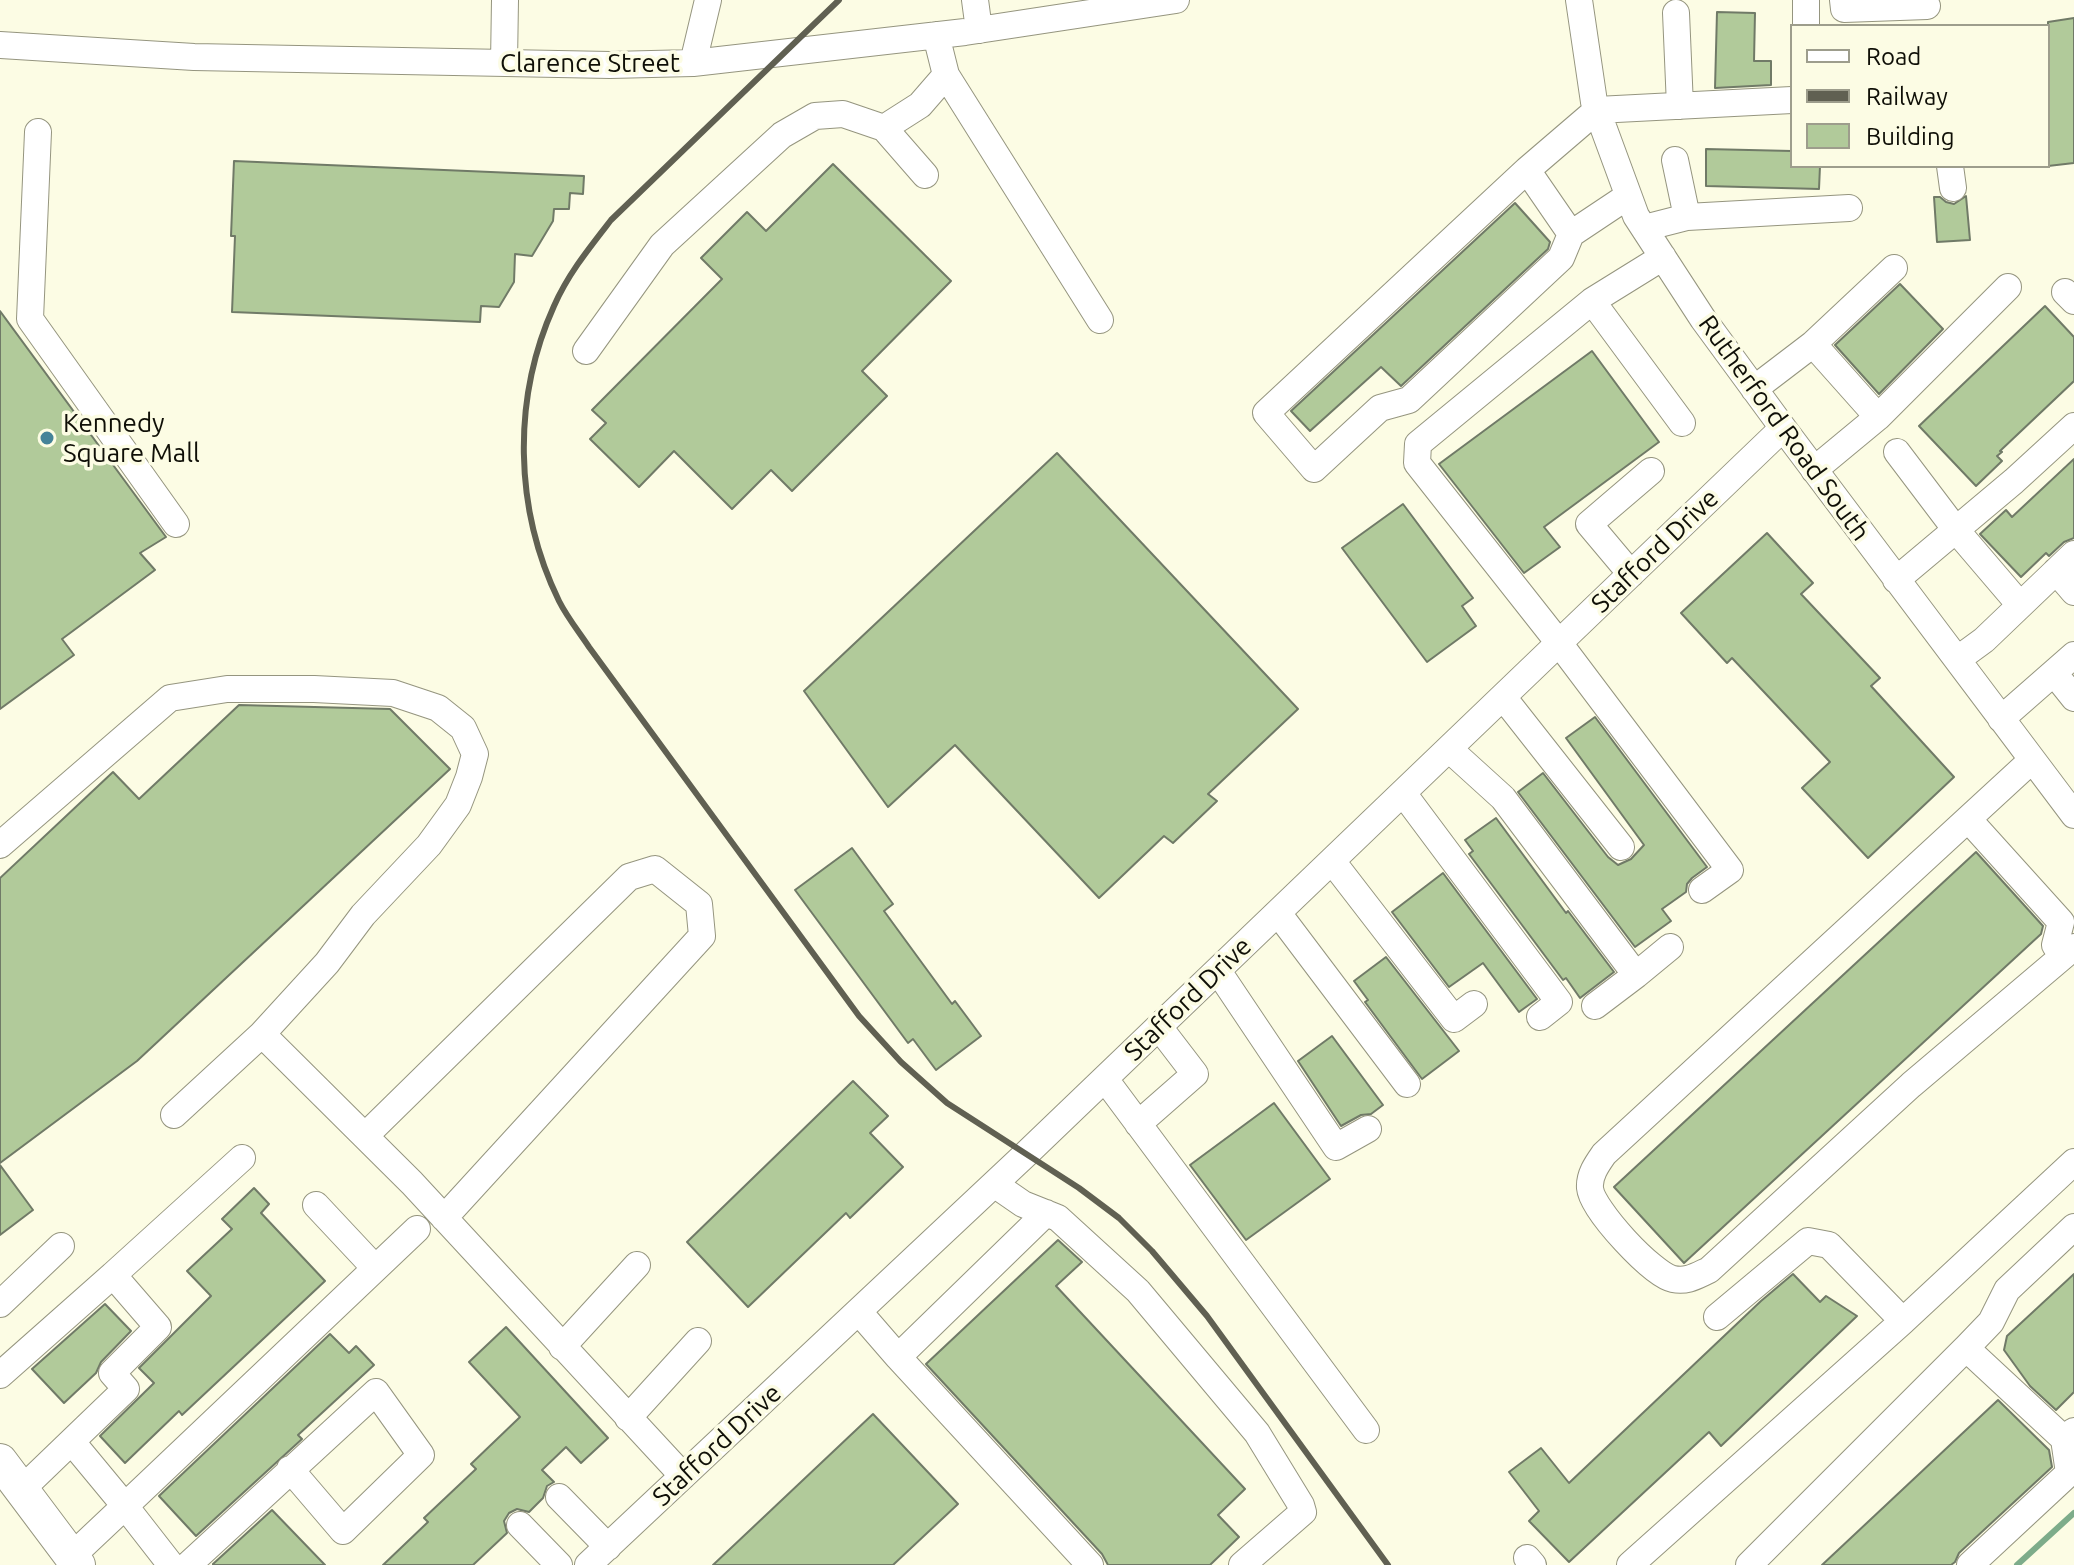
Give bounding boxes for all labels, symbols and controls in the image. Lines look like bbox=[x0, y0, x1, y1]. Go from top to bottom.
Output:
legend bbox=[1790, 24, 2050, 168]
text: Road bbox=[1866, 43, 1921, 70]
street label: Clarence Street bbox=[500, 47, 680, 79]
text: Railway bbox=[1866, 83, 1948, 110]
text: Building bbox=[1866, 123, 1954, 150]
street label: Rutherford Road South bbox=[1692, 309, 1876, 547]
place label: Kennedy Square Mall bbox=[63, 407, 200, 468]
marker: Kennedy Square Mall bbox=[38, 429, 56, 447]
street label: Stafford Drive bbox=[1585, 483, 1725, 619]
street label: Stafford Drive bbox=[1118, 931, 1258, 1067]
street label: Stafford Drive bbox=[646, 1377, 788, 1513]

